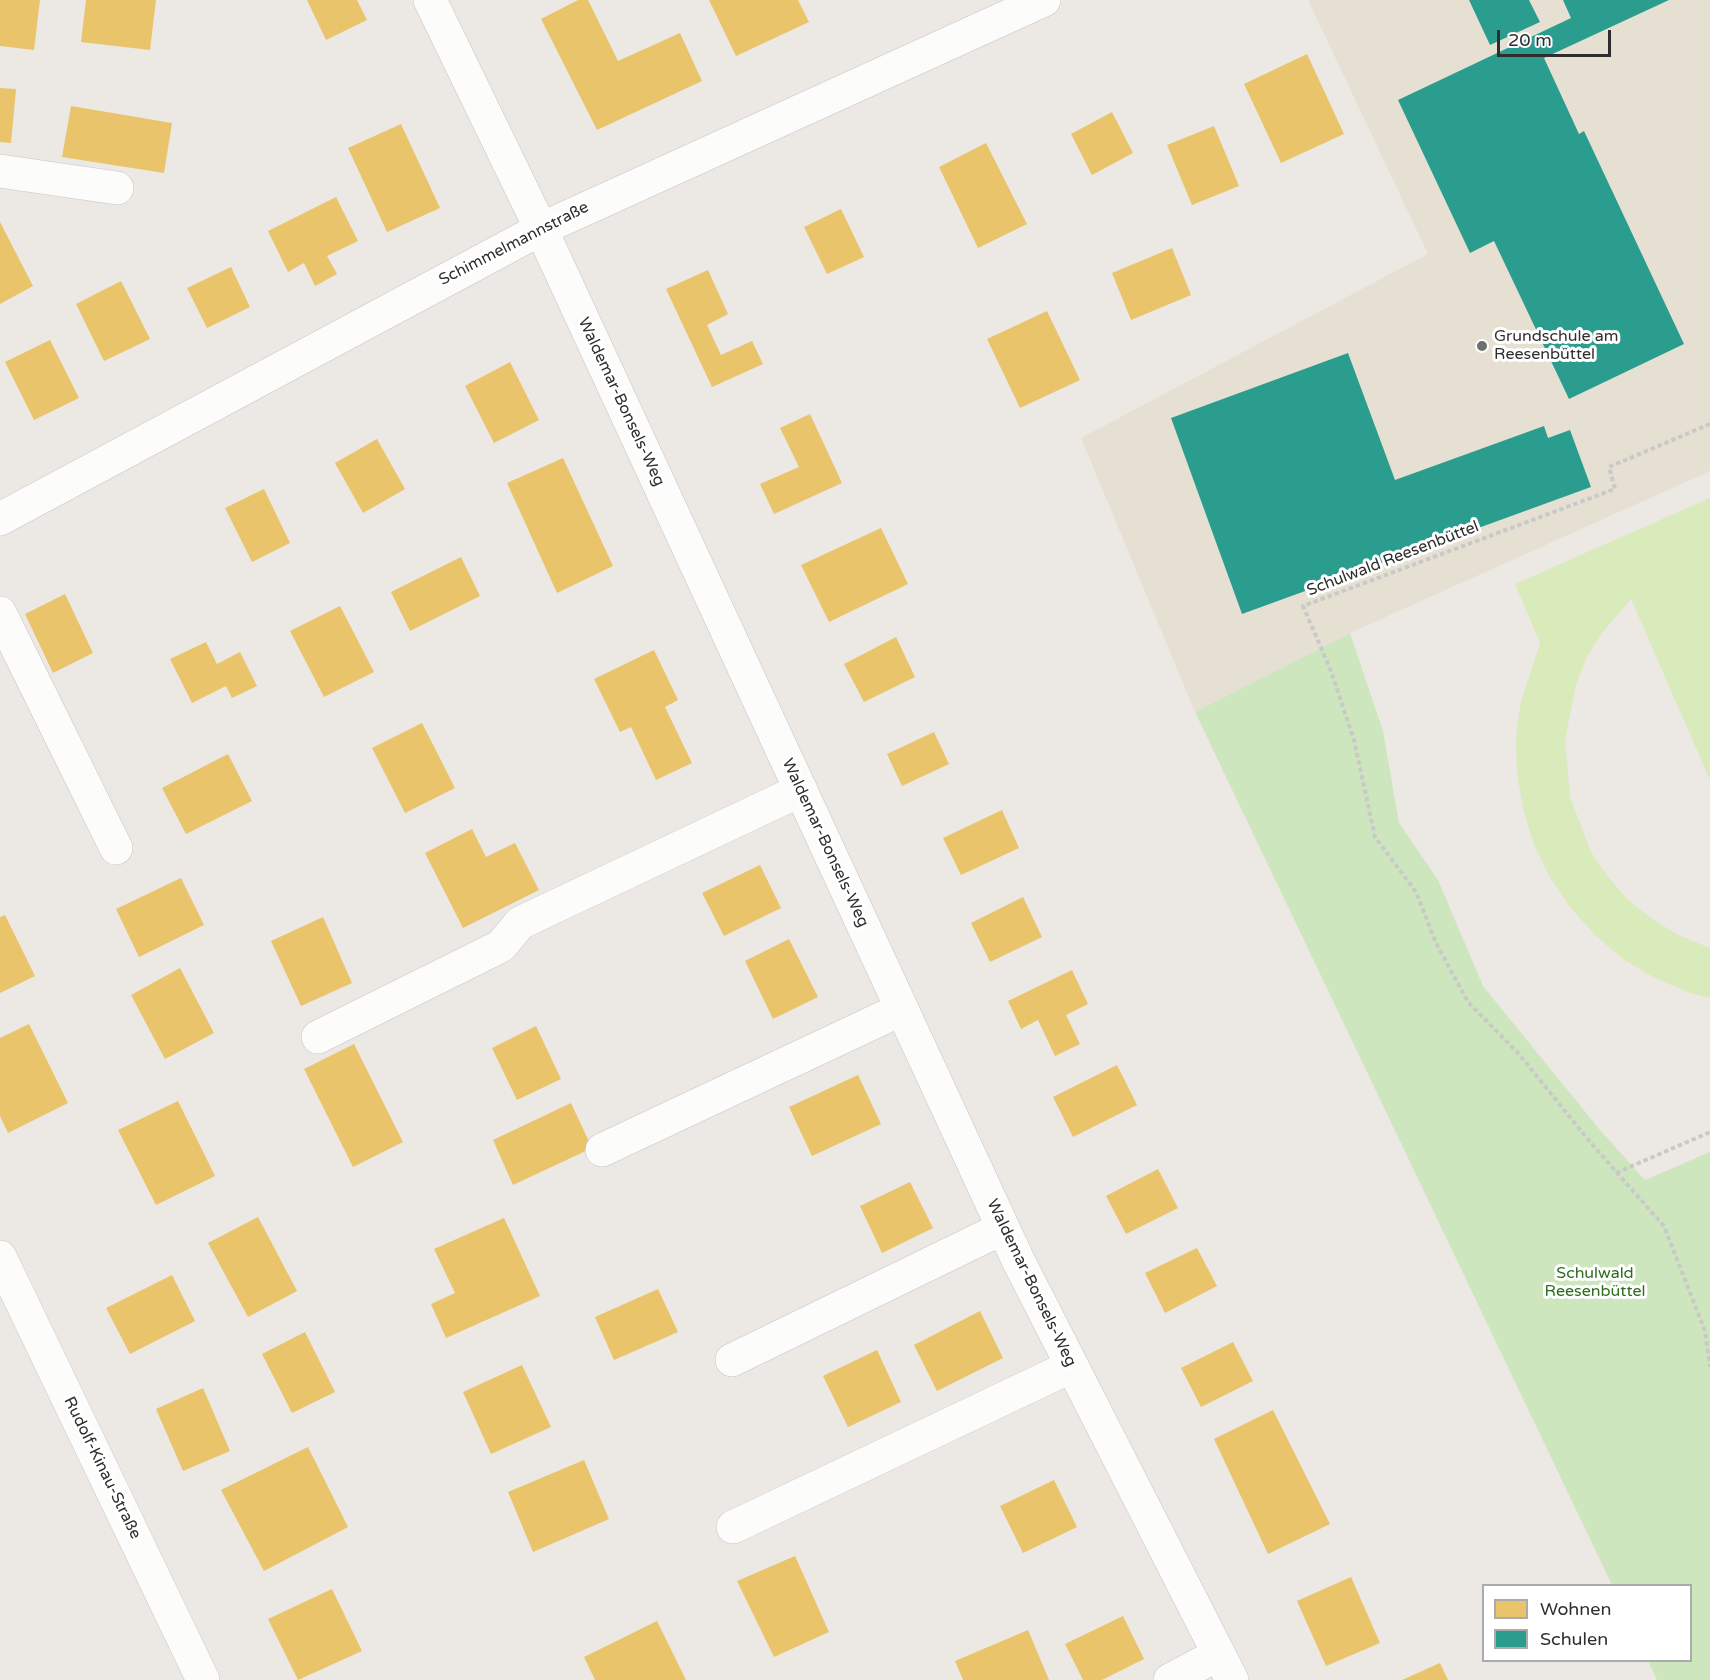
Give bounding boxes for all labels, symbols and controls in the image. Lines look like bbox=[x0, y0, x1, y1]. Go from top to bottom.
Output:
scale bar bbox=[1500, 18, 1614, 56]
text: 20 m bbox=[1508, 29, 1552, 51]
street label: Schimmelmannstraße bbox=[436, 198, 592, 290]
street label: Waldemar-Bonsels-Weg bbox=[573, 315, 669, 489]
place label: Grundschule am Reesenbüttel bbox=[1494, 327, 1618, 365]
marker: Grundschule am Reesenbüttel bbox=[1475, 339, 1489, 353]
street label: Schulwald Reesenbüttel bbox=[1304, 517, 1482, 601]
street label: Waldemar-Bonsels-Weg bbox=[777, 756, 873, 930]
street label: Waldemar-Bonsels-Weg bbox=[982, 1196, 1080, 1370]
park label: Schulwald Reesenbüttel bbox=[1545, 1264, 1645, 1302]
street label: Rudolf-Kinau-Straße bbox=[59, 1394, 145, 1542]
legend bbox=[1482, 1584, 1692, 1662]
text: Wohnen bbox=[1540, 1598, 1611, 1620]
text: Schulen bbox=[1540, 1628, 1608, 1650]

